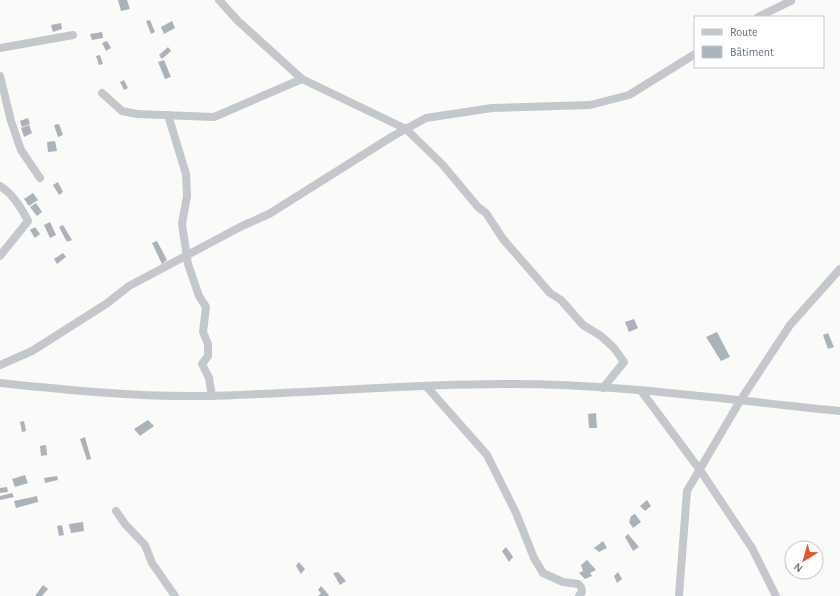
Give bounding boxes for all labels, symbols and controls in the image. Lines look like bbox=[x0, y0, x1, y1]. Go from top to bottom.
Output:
legend bbox=[694, 16, 824, 68]
text: Route bbox=[730, 26, 757, 38]
text: Bâtiment bbox=[730, 46, 774, 58]
north arrow bbox=[784, 540, 824, 580]
text: N bbox=[792, 561, 805, 574]

